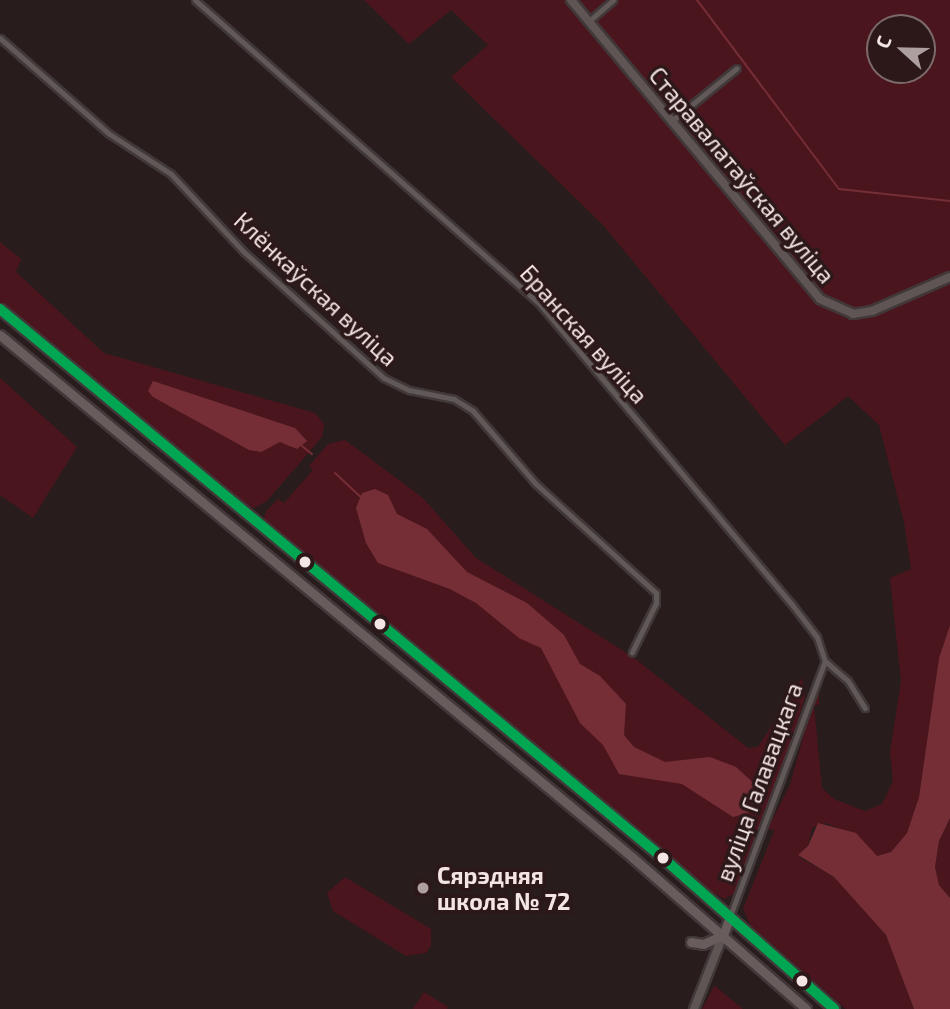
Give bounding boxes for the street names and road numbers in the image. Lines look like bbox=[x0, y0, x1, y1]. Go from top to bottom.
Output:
street label: Старавалатаўская вуліца bbox=[644, 61, 840, 289]
street label: Клёнкаўская вуліца bbox=[229, 206, 403, 372]
street label: Бранская вуліца bbox=[515, 259, 653, 409]
street label: вуліца Галавацкага bbox=[710, 679, 808, 885]

